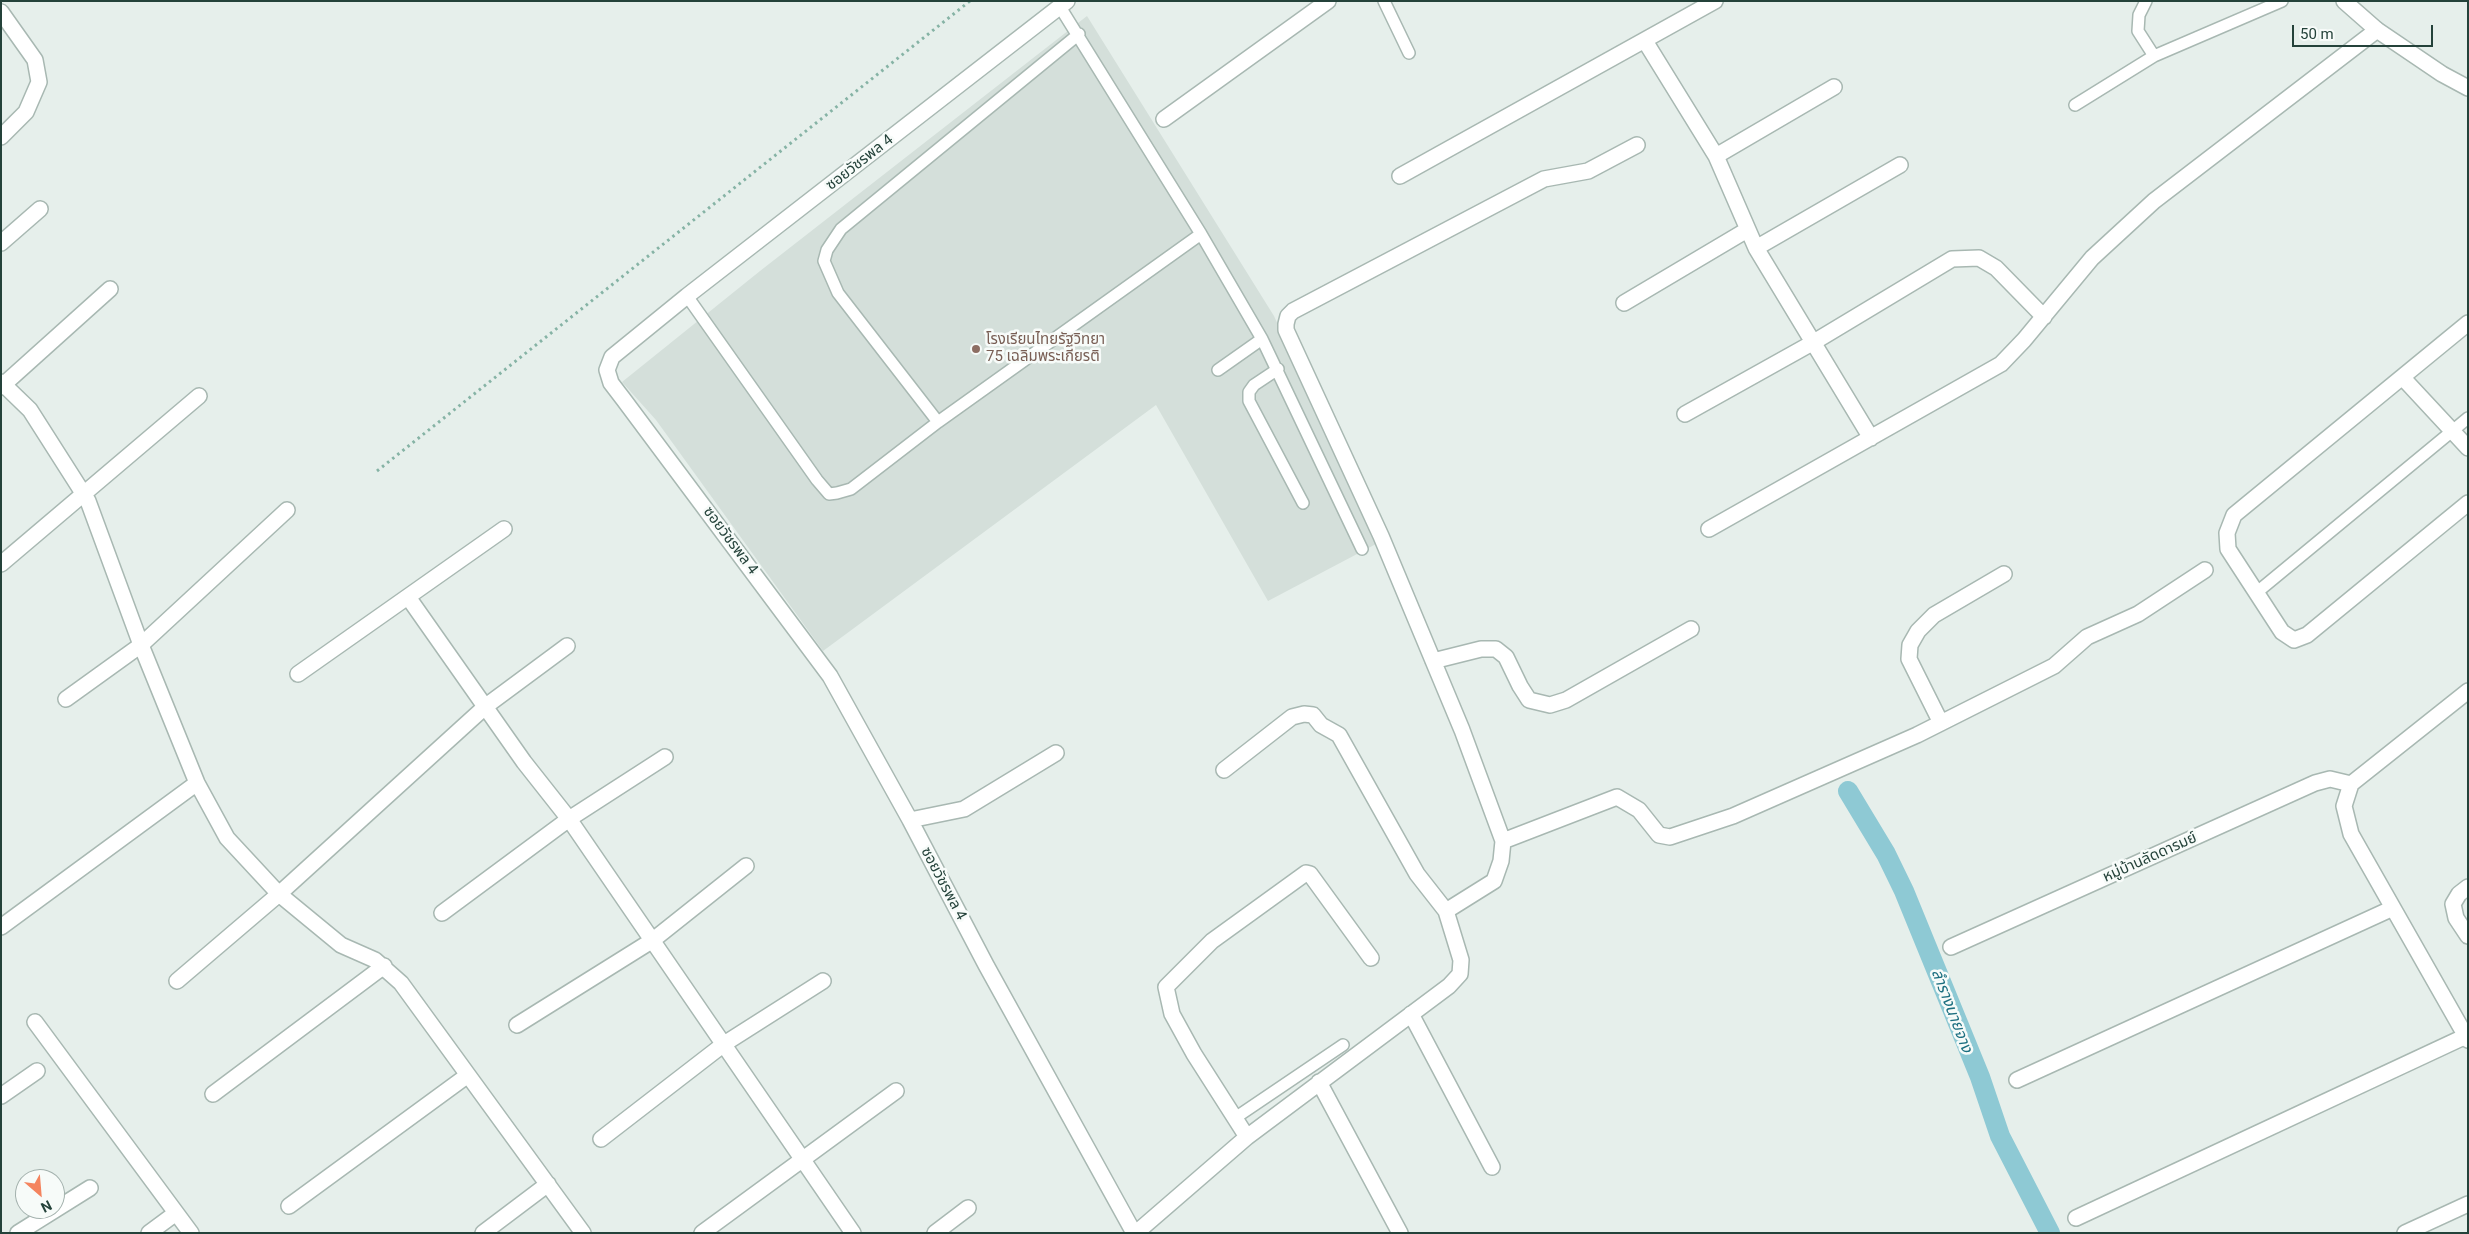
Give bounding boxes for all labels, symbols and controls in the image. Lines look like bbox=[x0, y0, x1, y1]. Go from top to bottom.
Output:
scale bar bbox=[2294, 15, 2435, 47]
text: 50 m bbox=[2300, 25, 2334, 43]
street label: ซอยวัชรพล 4 bbox=[823, 131, 897, 195]
place label: โรงเรียนไทยรัฐวิทยา 75 เฉลิมพระเกียรติ bbox=[986, 331, 1105, 366]
marker: โรงเรียนไทยรัฐวิทยา 75 เฉลิมพระเกียรติ bbox=[970, 343, 982, 355]
street label: ซอยวัชรพล 4 bbox=[699, 504, 761, 578]
street label: หมู่บ้านลัดดารมย์ bbox=[2100, 829, 2200, 887]
street label: ซอยวัชรพล 4 bbox=[916, 844, 970, 924]
water label: ลำรางนายจาง bbox=[1926, 967, 1976, 1055]
north arrow bbox=[15, 1169, 65, 1219]
text: N bbox=[38, 1197, 54, 1216]

